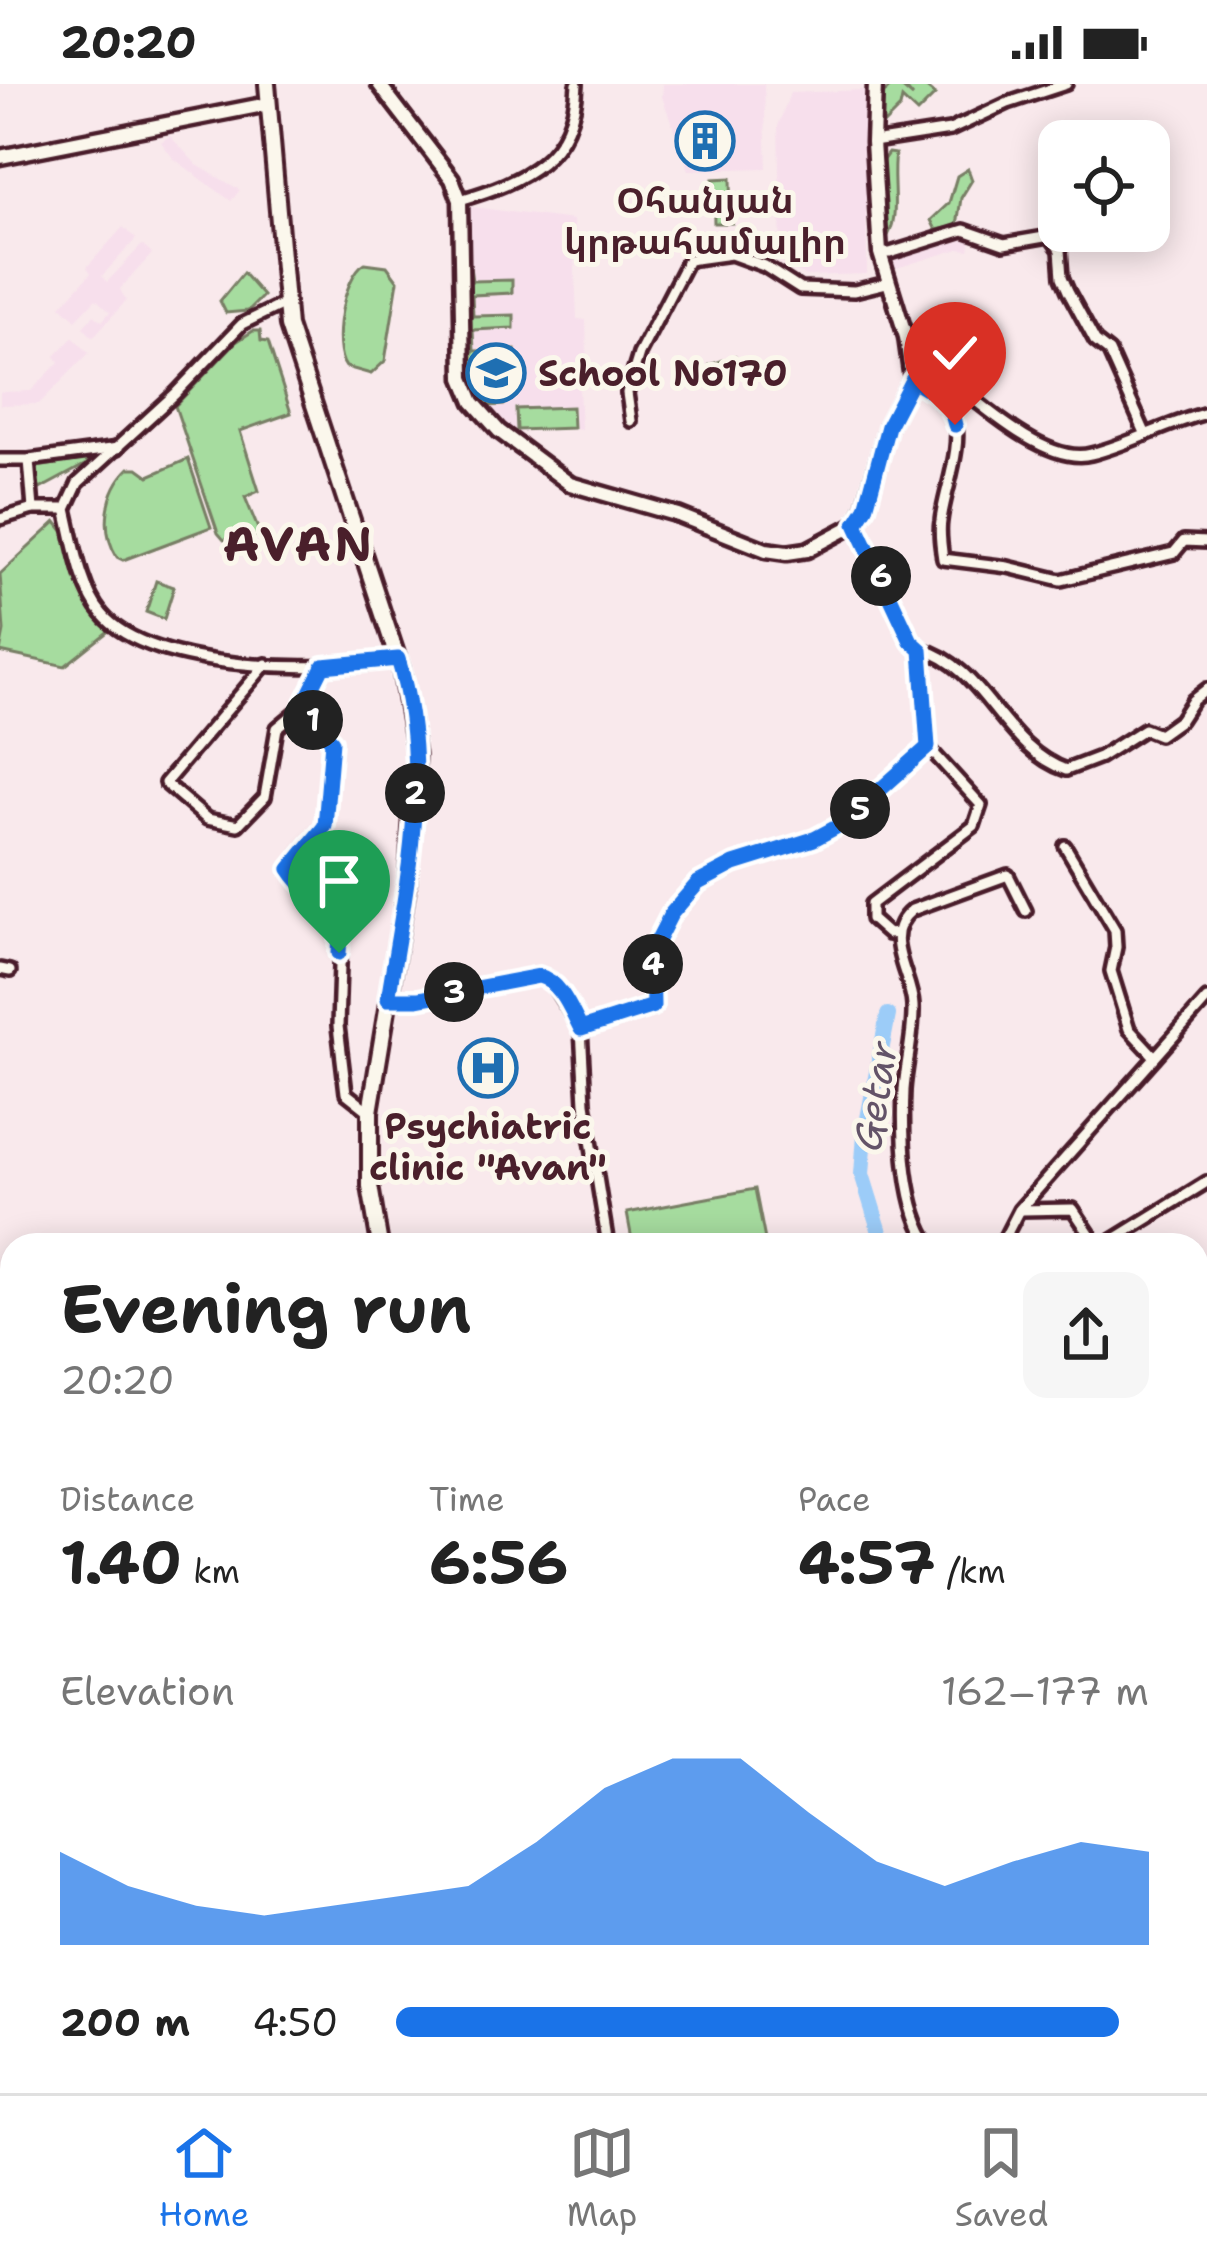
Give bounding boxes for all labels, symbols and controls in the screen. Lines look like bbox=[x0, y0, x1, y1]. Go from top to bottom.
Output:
text: 20:20 bbox=[60, 12, 197, 72]
building icon: Օհանյան կրթահամալիր bbox=[674, 110, 736, 172]
map controls bbox=[1038, 120, 1170, 252]
button: locate bbox=[1038, 120, 1170, 252]
place label: Օհանյան կրթահամալիր bbox=[564, 176, 846, 266]
pin bbox=[904, 302, 1006, 425]
icon: check bbox=[922, 320, 988, 386]
school or university icon: School No170 bbox=[465, 342, 527, 404]
place label: School No170 bbox=[538, 349, 788, 398]
district label: AVAN bbox=[223, 512, 375, 576]
pin: 6 bbox=[851, 546, 911, 606]
text: 6 bbox=[869, 553, 893, 598]
pin: 1 bbox=[283, 690, 343, 750]
text: 1 bbox=[305, 697, 321, 742]
pin: 2 bbox=[385, 763, 445, 823]
text: 2 bbox=[403, 770, 427, 815]
pin: 5 bbox=[830, 779, 890, 839]
text: 5 bbox=[850, 786, 870, 831]
pin bbox=[288, 830, 390, 953]
icon: arrive bbox=[306, 848, 372, 914]
pin: 4 bbox=[623, 934, 683, 994]
text: 4 bbox=[641, 941, 665, 986]
pin: 3 bbox=[424, 962, 484, 1022]
text: 3 bbox=[442, 969, 466, 1014]
hospital icon: Psychiatric clinic "Avan" bbox=[457, 1037, 519, 1099]
water label: Getar bbox=[841, 1037, 909, 1154]
place label: Psychiatric clinic "Avan" bbox=[369, 1102, 607, 1192]
text: Evening run bbox=[60, 1265, 471, 1353]
button: share bbox=[1023, 1272, 1149, 1398]
text: 20:20 bbox=[60, 1354, 175, 1406]
text: Distance bbox=[60, 1477, 195, 1522]
text: Time bbox=[429, 1477, 505, 1522]
text: Pace bbox=[798, 1477, 871, 1522]
text: 1.40 bbox=[60, 1522, 182, 1602]
text: 6:56 bbox=[429, 1522, 569, 1602]
text: 4:57 bbox=[798, 1522, 935, 1602]
text: km bbox=[182, 1549, 240, 1594]
text: /km bbox=[935, 1549, 1006, 1594]
text: Elevation bbox=[60, 1665, 235, 1717]
text: 162–177 m bbox=[941, 1665, 1149, 1717]
text: 200 m bbox=[60, 1996, 190, 2048]
text: 4:50 bbox=[252, 1996, 338, 2048]
tab: Home bbox=[159, 2120, 249, 2237]
tab: Map bbox=[567, 2120, 637, 2237]
tab: Saved bbox=[955, 2120, 1048, 2237]

